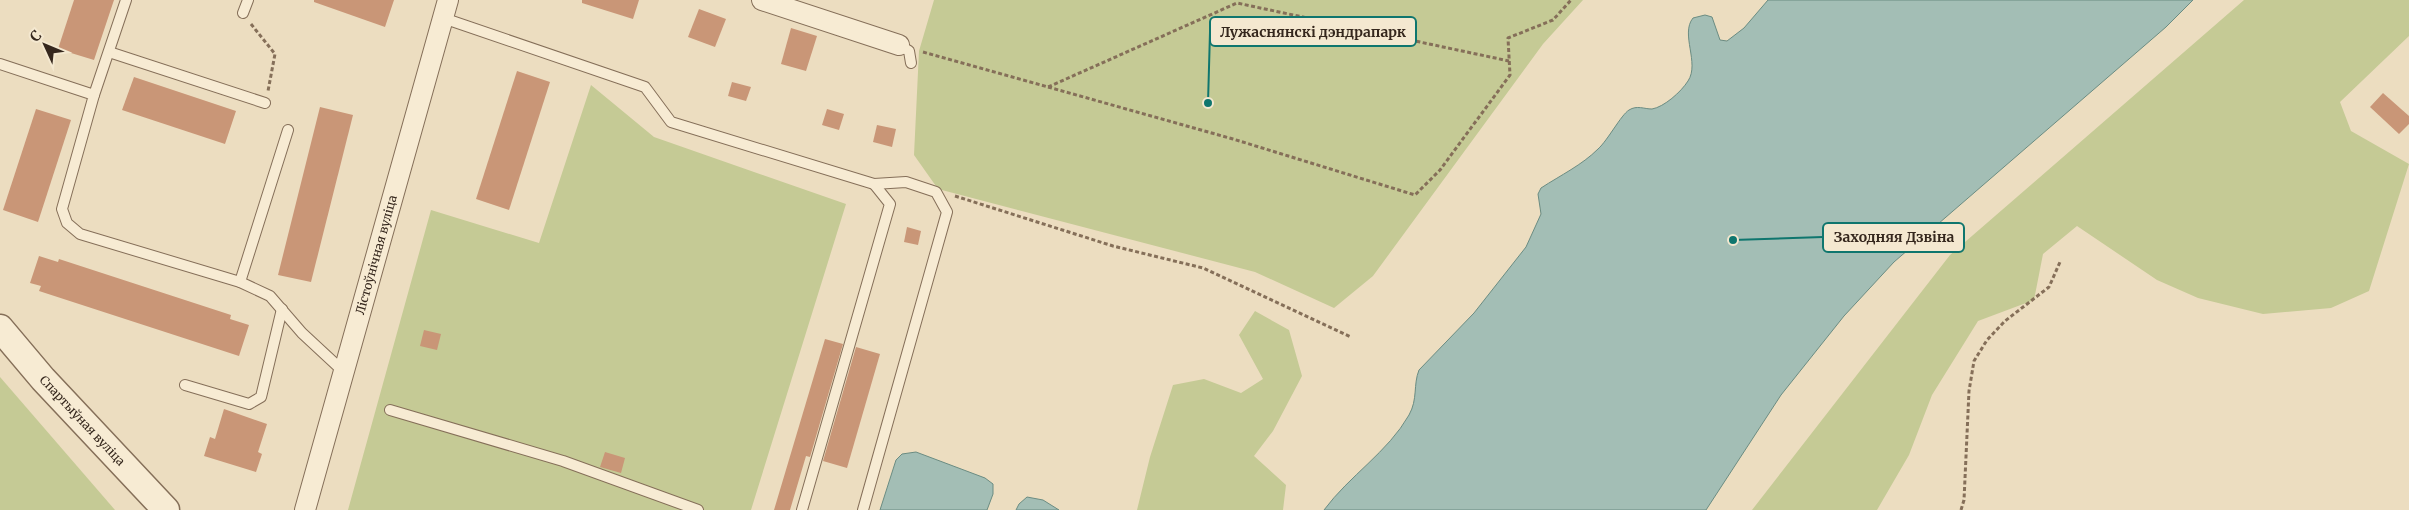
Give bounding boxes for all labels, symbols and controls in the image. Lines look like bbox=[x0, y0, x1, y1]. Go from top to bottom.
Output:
callout: Лужаснянскі дэндрапарк bbox=[1210, 17, 1416, 46]
north arrow bbox=[20, 20, 70, 70]
text: Лужаснянскі дэндрапарк bbox=[1220, 23, 1407, 41]
text: С bbox=[26, 26, 45, 46]
street label: Лістоўнічная вуліца bbox=[352, 193, 400, 316]
callout: Заходняя Дзвіна bbox=[1823, 223, 1964, 252]
text: Заходняя Дзвіна bbox=[1834, 228, 1955, 246]
street label: Спартыўная вуліца bbox=[37, 372, 129, 469]

